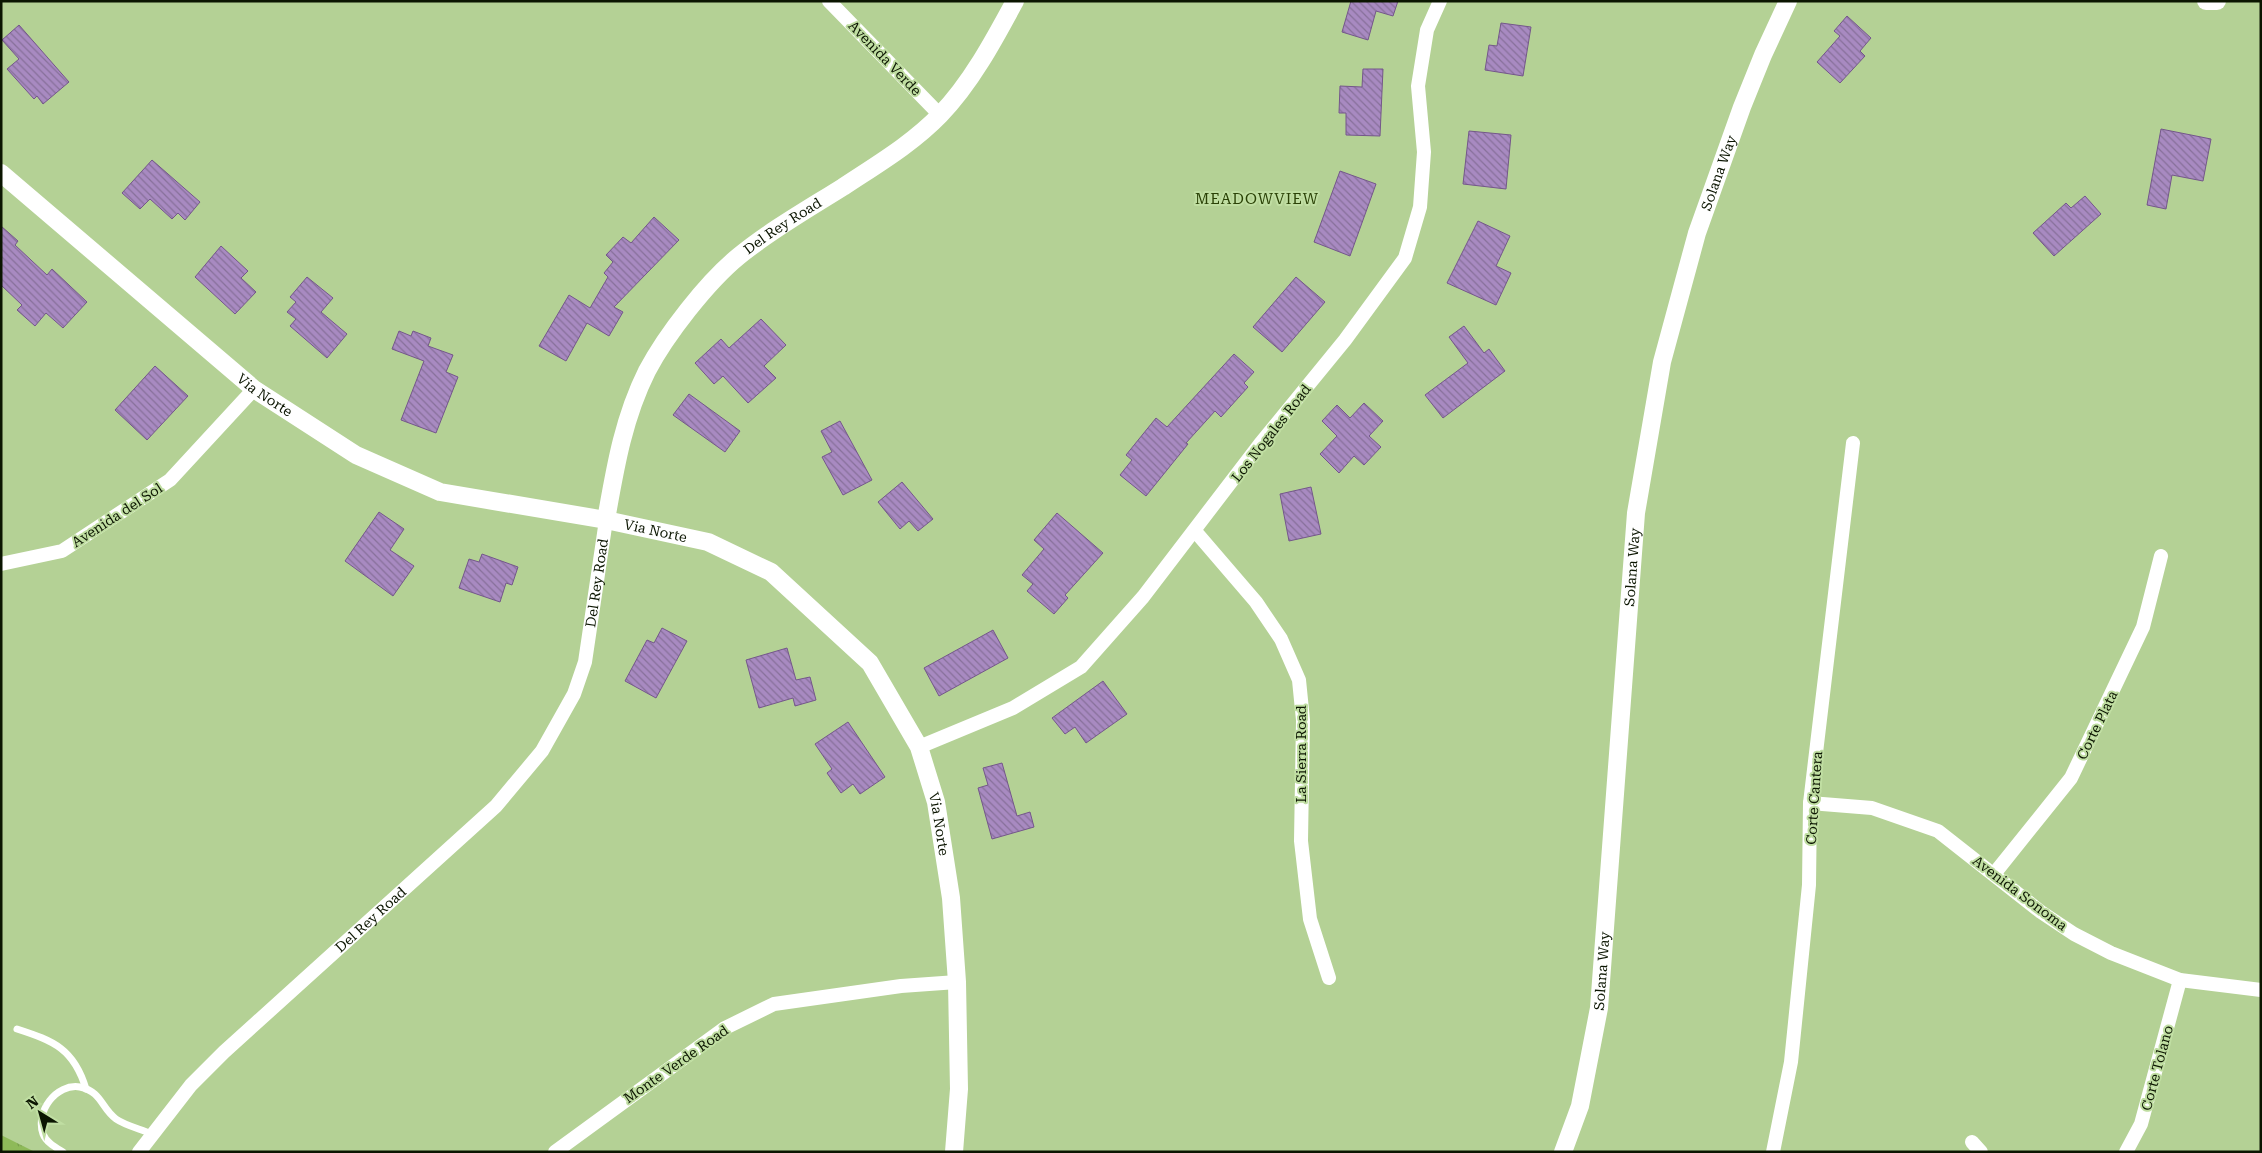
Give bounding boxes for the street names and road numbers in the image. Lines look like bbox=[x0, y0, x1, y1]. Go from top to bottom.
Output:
street label: Avenida Verde bbox=[845, 17, 925, 99]
street label: Solana Way bbox=[1698, 132, 1740, 213]
street label: Del Rey Road bbox=[740, 194, 824, 257]
street label: Via Norte bbox=[234, 370, 296, 420]
street label: Los Nogales Road bbox=[1228, 381, 1314, 485]
street label: Avenida del Sol bbox=[69, 479, 166, 550]
street label: Via Norte bbox=[623, 516, 689, 545]
street label: Solana Way bbox=[1621, 526, 1643, 607]
street label: Del Rey Road bbox=[582, 537, 611, 629]
street label: Corte Plata bbox=[2074, 688, 2121, 762]
street label: La Sierra Road bbox=[1293, 705, 1309, 803]
street label: Corte Cantera bbox=[1803, 750, 1825, 845]
street label: Via Norte bbox=[926, 790, 952, 857]
street label: Avenida Sonoma bbox=[1970, 852, 2071, 934]
street label: Del Rey Road bbox=[332, 883, 409, 956]
street label: Solana Way bbox=[1591, 930, 1613, 1011]
street label: Monte Verde Road bbox=[621, 1022, 731, 1106]
street label: Corte Tolano bbox=[2138, 1024, 2176, 1112]

